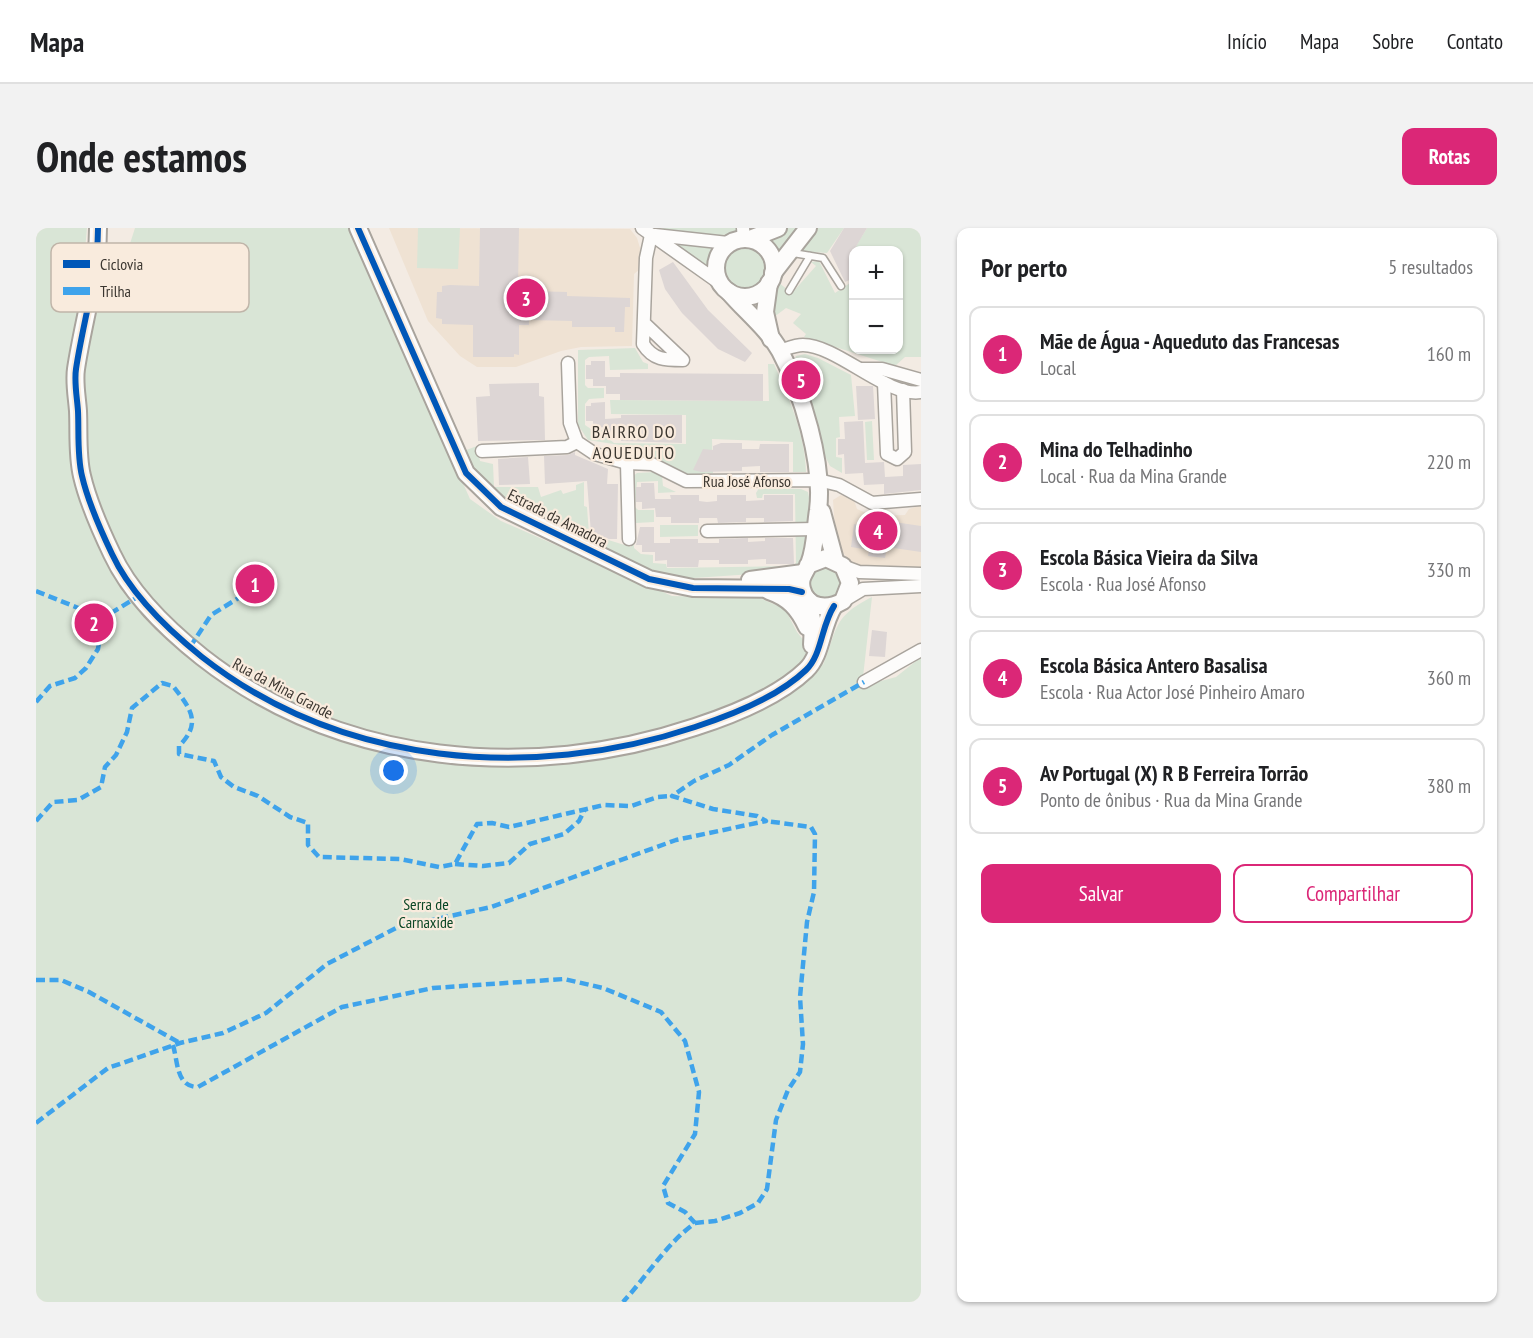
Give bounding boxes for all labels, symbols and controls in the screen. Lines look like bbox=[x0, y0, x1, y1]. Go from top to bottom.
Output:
text: Mapa bbox=[30, 23, 84, 60]
text: Início bbox=[1227, 28, 1267, 55]
text: Mapa bbox=[1300, 28, 1339, 55]
text: Sobre bbox=[1372, 28, 1414, 55]
text: Contato bbox=[1447, 28, 1503, 55]
button: Rotas bbox=[1402, 128, 1497, 185]
text: Onde estamos bbox=[36, 129, 247, 184]
legend bbox=[51, 243, 249, 312]
map controls bbox=[849, 246, 903, 354]
button: + bbox=[849, 246, 903, 300]
text: Por perto bbox=[981, 251, 1067, 284]
text: Ciclovia bbox=[100, 254, 143, 274]
text: 5 resultados bbox=[1388, 254, 1473, 280]
pin: 3 bbox=[506, 276, 546, 320]
text: Trilha bbox=[100, 281, 131, 301]
button: − bbox=[849, 300, 903, 354]
text: Mãe de Água - Aqueduto das Francesas bbox=[1040, 327, 1339, 355]
text: 1 bbox=[998, 341, 1007, 367]
text: 160 m bbox=[1427, 341, 1471, 367]
text: Local bbox=[1040, 355, 1076, 381]
pin: 5 bbox=[782, 358, 820, 402]
district label: BAIRRO DO AQUEDUTO bbox=[592, 420, 676, 464]
text: Mina do Telhadinho bbox=[1040, 435, 1193, 463]
text: 2 bbox=[998, 449, 1007, 475]
text: 220 m bbox=[1427, 449, 1471, 475]
text: Local · Rua da Mina Grande bbox=[1040, 463, 1227, 489]
street label: Rua José Afonso bbox=[703, 471, 791, 491]
street label: Estrada da Amadora bbox=[505, 484, 611, 552]
pin: 4 bbox=[858, 508, 898, 554]
text: Escola Básica Vieira da Silva bbox=[1040, 543, 1258, 571]
text: 3 bbox=[998, 557, 1007, 583]
text: 330 m bbox=[1427, 557, 1471, 583]
pin: 1 bbox=[236, 562, 274, 606]
text: Escola · Rua José Afonso bbox=[1040, 571, 1206, 597]
pin: 2 bbox=[74, 600, 114, 646]
text: Escola Básica Antero Basalisa bbox=[1040, 651, 1268, 679]
street label: Rua da Mina Grande bbox=[229, 653, 337, 723]
text: 4 bbox=[998, 665, 1007, 691]
text: 360 m bbox=[1427, 665, 1471, 691]
text: Escola · Rua Actor José Pinheiro Amaro bbox=[1040, 679, 1305, 705]
your location bbox=[379, 756, 408, 785]
text: Av Portugal (X) R B Ferreira Torrão bbox=[1040, 759, 1308, 787]
text: 5 bbox=[998, 773, 1007, 799]
text: 380 m bbox=[1427, 773, 1471, 799]
text: Ponto de ônibus · Rua da Mina Grande bbox=[1040, 787, 1302, 813]
button: Salvar bbox=[981, 864, 1221, 923]
button: Compartilhar bbox=[1233, 864, 1473, 923]
park label: Serra de Carnaxide bbox=[399, 894, 453, 932]

